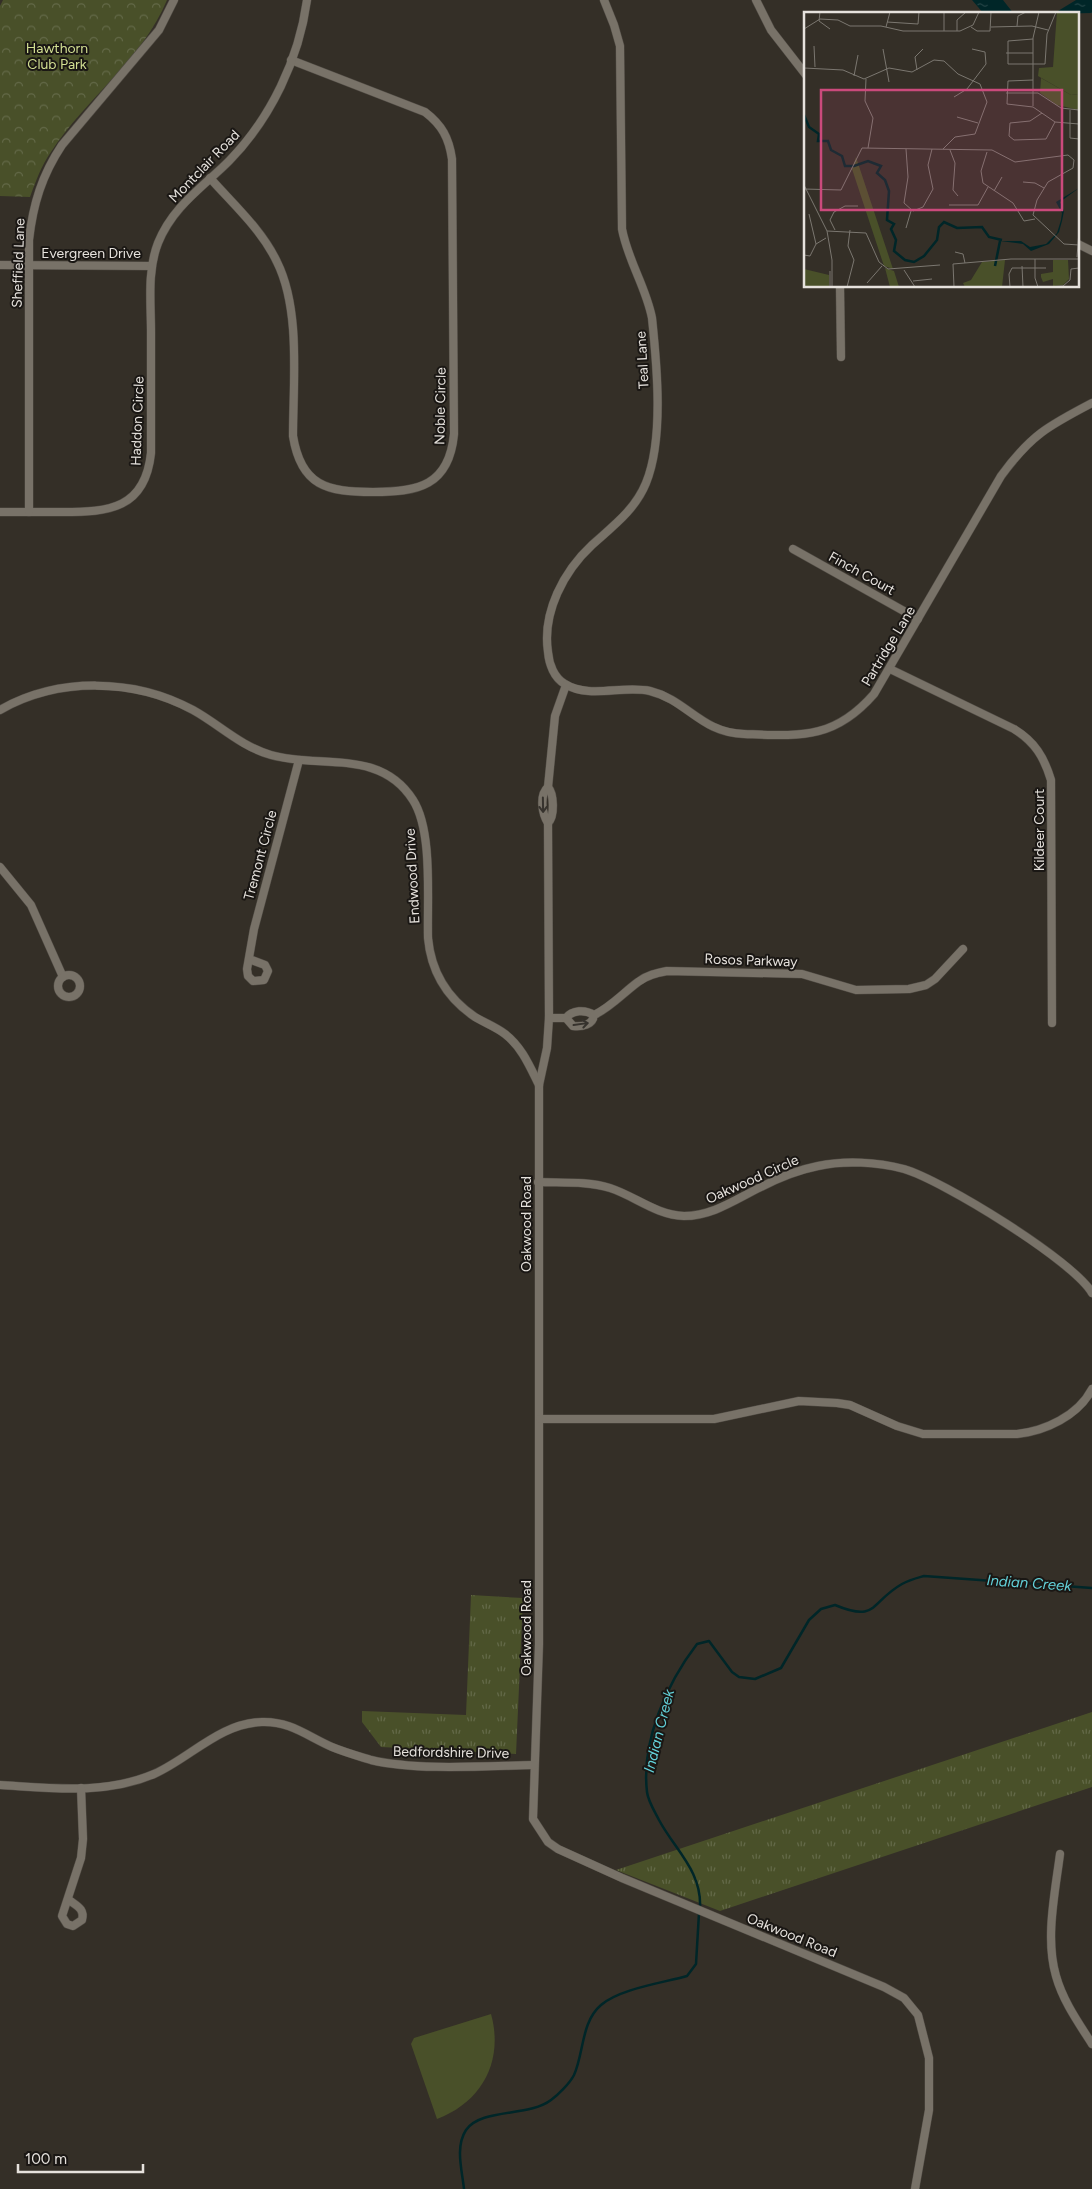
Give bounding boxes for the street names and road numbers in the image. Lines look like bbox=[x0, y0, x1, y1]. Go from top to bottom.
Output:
street label: Montclair Road bbox=[165, 126, 243, 206]
street label: Sheffield Lane bbox=[8, 217, 29, 308]
street label: Evergreen Drive bbox=[41, 245, 141, 262]
street label: Teal Lane bbox=[632, 330, 653, 389]
street label: Noble Circle bbox=[431, 367, 450, 445]
street label: Haddon Circle bbox=[127, 375, 148, 466]
street label: Finch Court bbox=[825, 548, 898, 599]
street label: Partridge Lane bbox=[858, 603, 919, 689]
street label: Kildeer Court bbox=[1031, 789, 1048, 871]
street label: Tremont Circle bbox=[240, 808, 281, 902]
street label: Endwood Drive bbox=[401, 828, 423, 924]
street label: Rosos Parkway bbox=[704, 950, 799, 971]
street label: Oakwood Circle bbox=[703, 1151, 802, 1208]
street label: Oakwood Road bbox=[518, 1176, 535, 1272]
street label: Oakwood Road bbox=[518, 1580, 535, 1676]
street label: Bedfordshire Drive bbox=[393, 1743, 510, 1762]
street label: Oakwood Road bbox=[744, 1910, 839, 1961]

